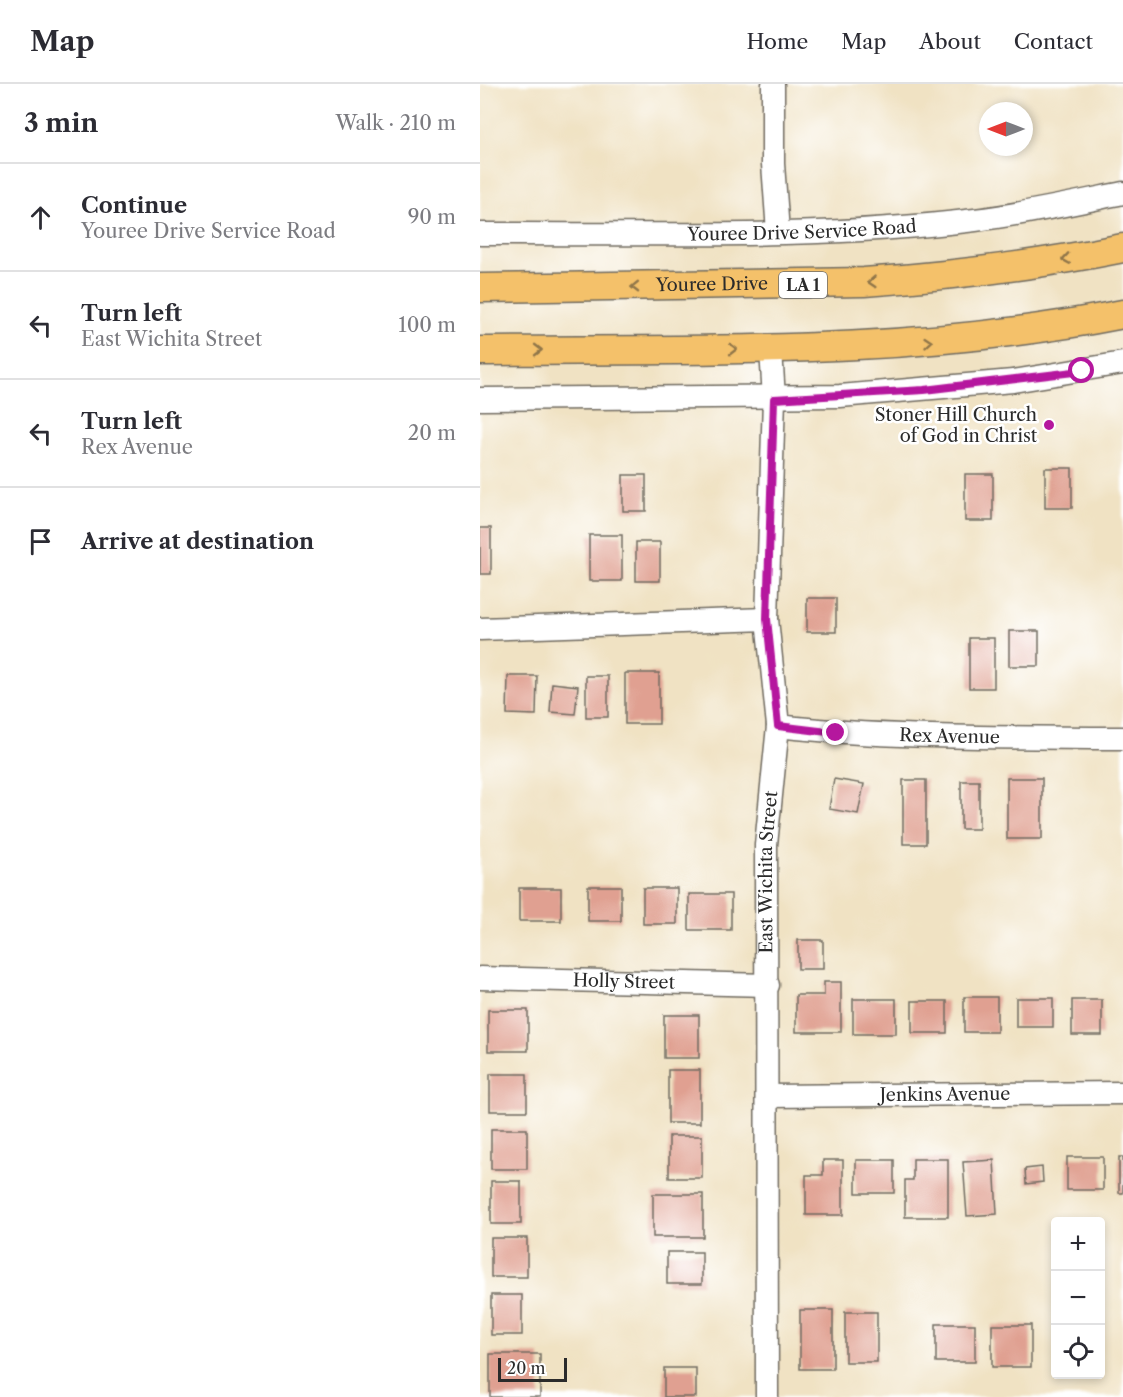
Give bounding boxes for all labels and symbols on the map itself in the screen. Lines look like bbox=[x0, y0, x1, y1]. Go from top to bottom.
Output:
north arrow bbox=[979, 102, 1033, 156]
street label: Youree Drive Service Road bbox=[686, 215, 917, 245]
one-way arrow bbox=[1061, 252, 1070, 264]
road number: LA 1 bbox=[779, 272, 827, 298]
street label: Youree Drive bbox=[655, 273, 768, 296]
one-way arrow bbox=[867, 275, 876, 288]
one-way arrow bbox=[631, 280, 640, 293]
one-way arrow bbox=[924, 336, 933, 349]
one-way arrow bbox=[729, 343, 738, 355]
one-way arrow bbox=[534, 344, 543, 356]
route start bbox=[1068, 357, 1094, 383]
place label: Stoner Hill Church of God in Christ bbox=[875, 404, 1038, 447]
marker: Stoner Hill Church of God in Christ bbox=[1042, 418, 1056, 432]
route end bbox=[822, 719, 848, 745]
street label: Rex Avenue bbox=[899, 724, 1000, 748]
street label: East Wichita Street bbox=[755, 789, 782, 954]
street label: Holly Street bbox=[573, 969, 676, 994]
street label: Jenkins Avenue bbox=[877, 1083, 1010, 1106]
scale bar bbox=[498, 1355, 567, 1382]

